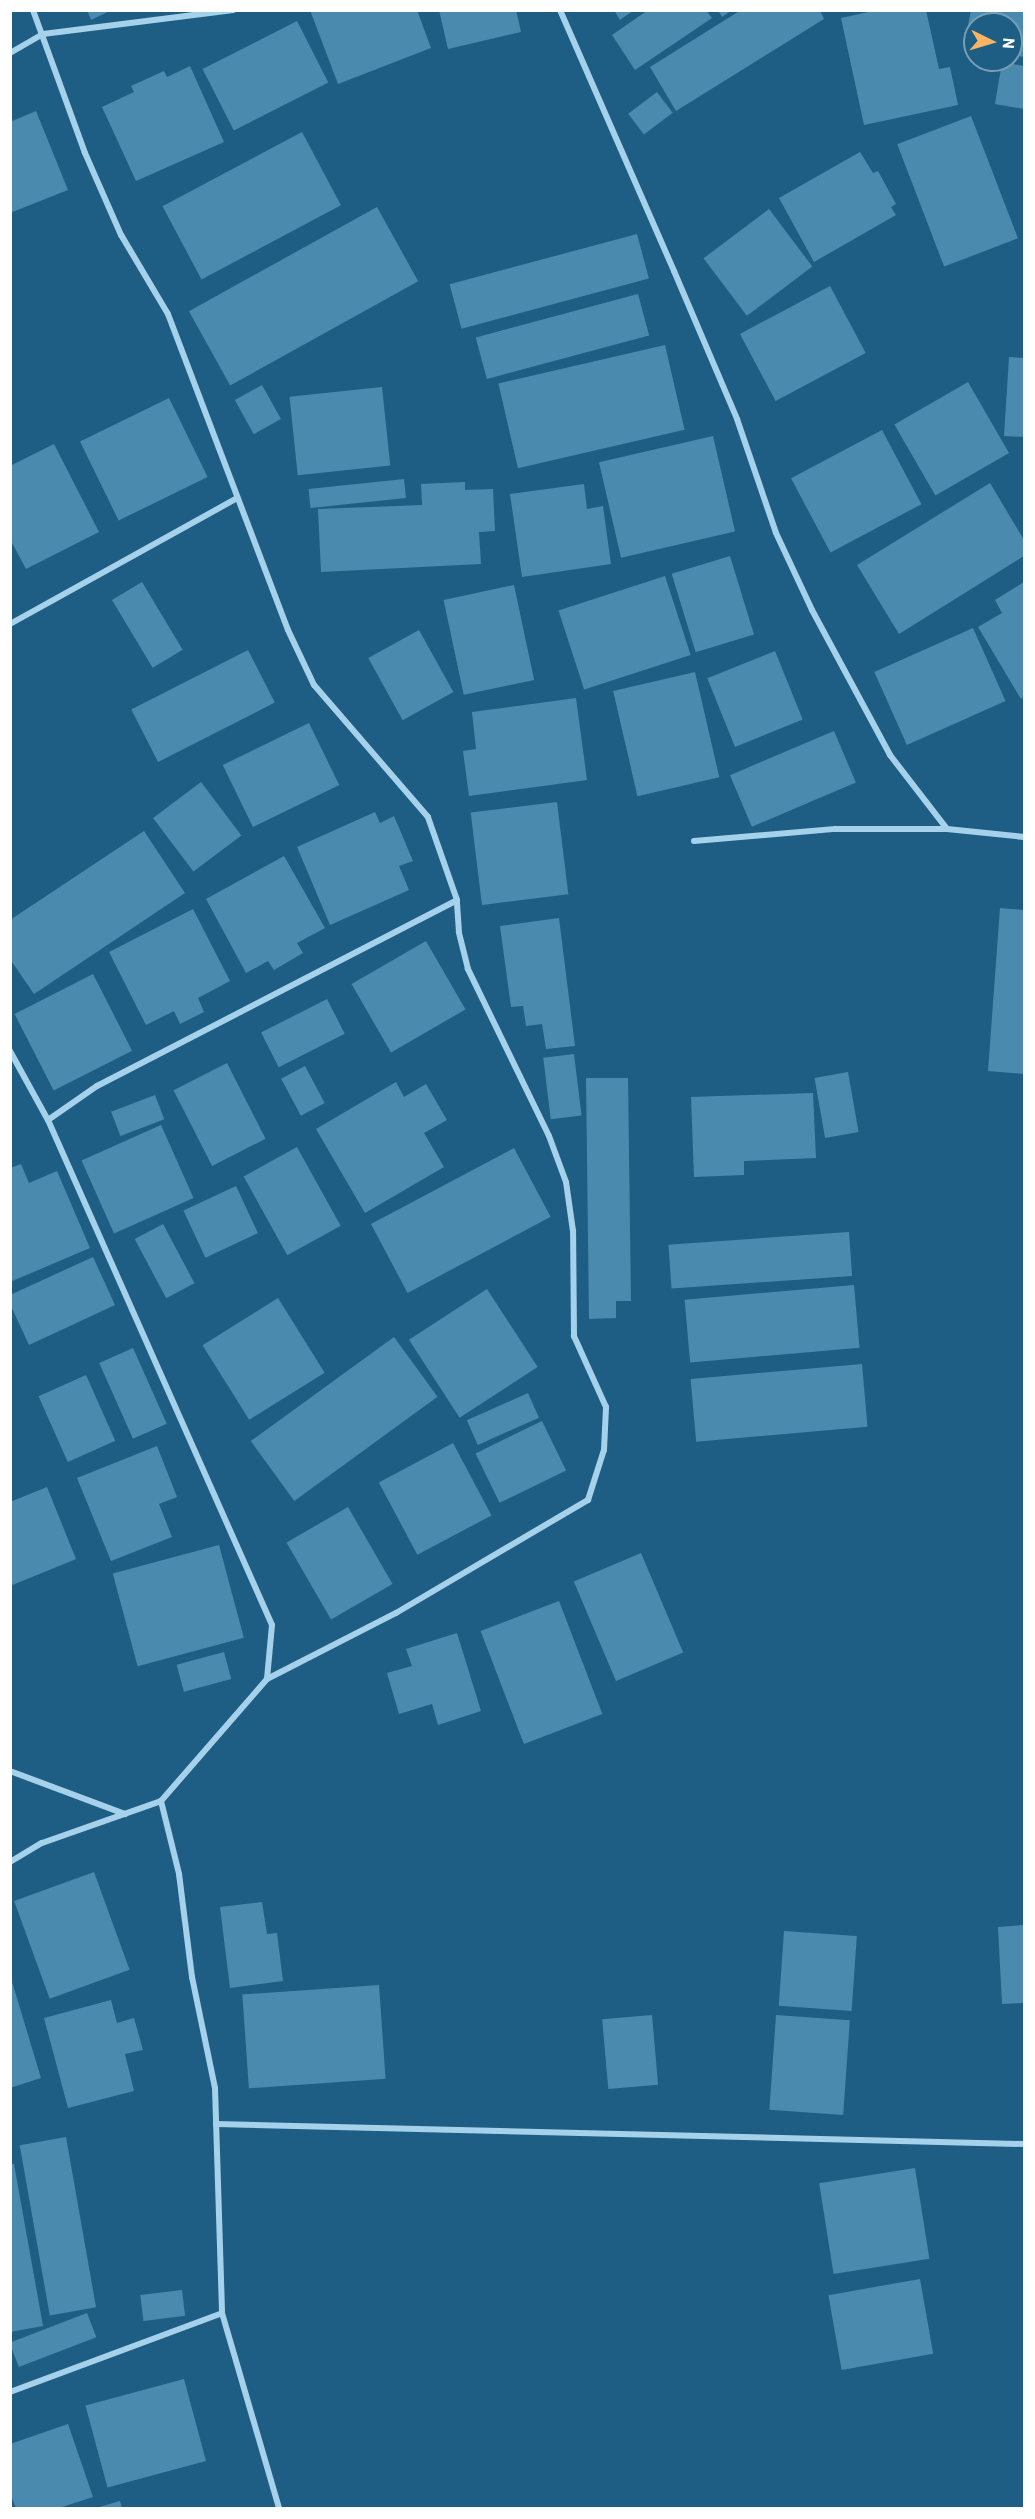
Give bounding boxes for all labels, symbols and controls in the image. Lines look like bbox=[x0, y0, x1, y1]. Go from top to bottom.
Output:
north arrow bbox=[963, 12, 1023, 72]
text: N bbox=[1000, 37, 1019, 50]

